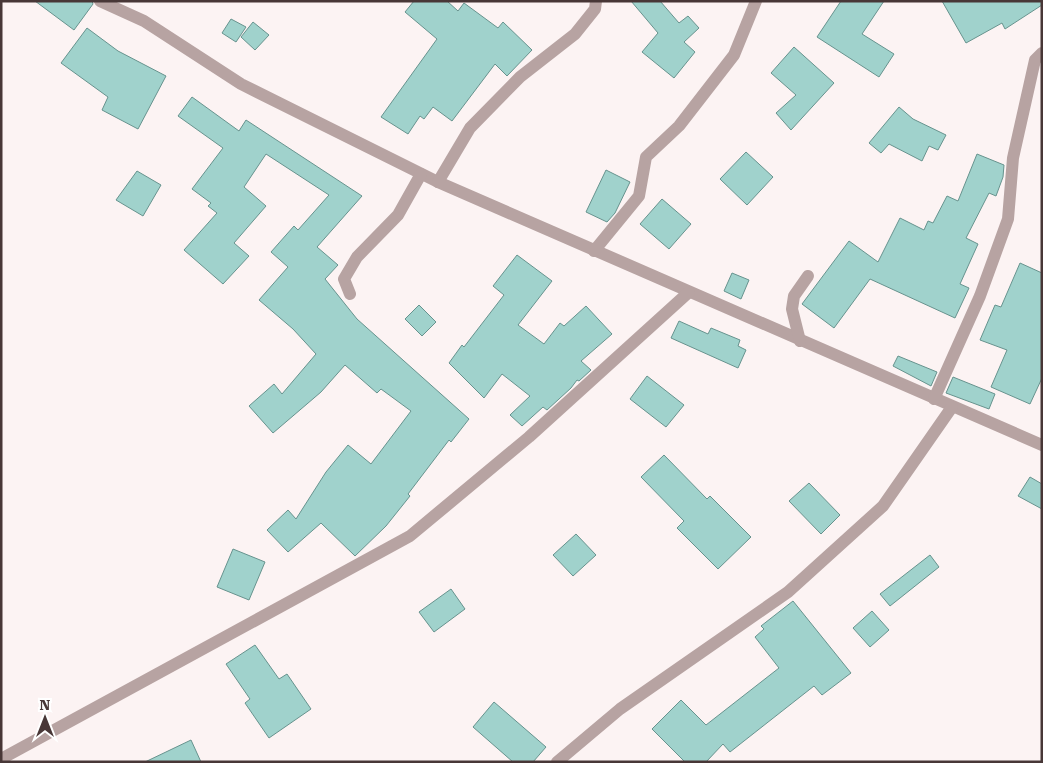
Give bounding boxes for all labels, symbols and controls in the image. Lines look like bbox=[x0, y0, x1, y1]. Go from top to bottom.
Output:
north arrow bbox=[20, 693, 70, 743]
text: N bbox=[40, 697, 51, 713]

